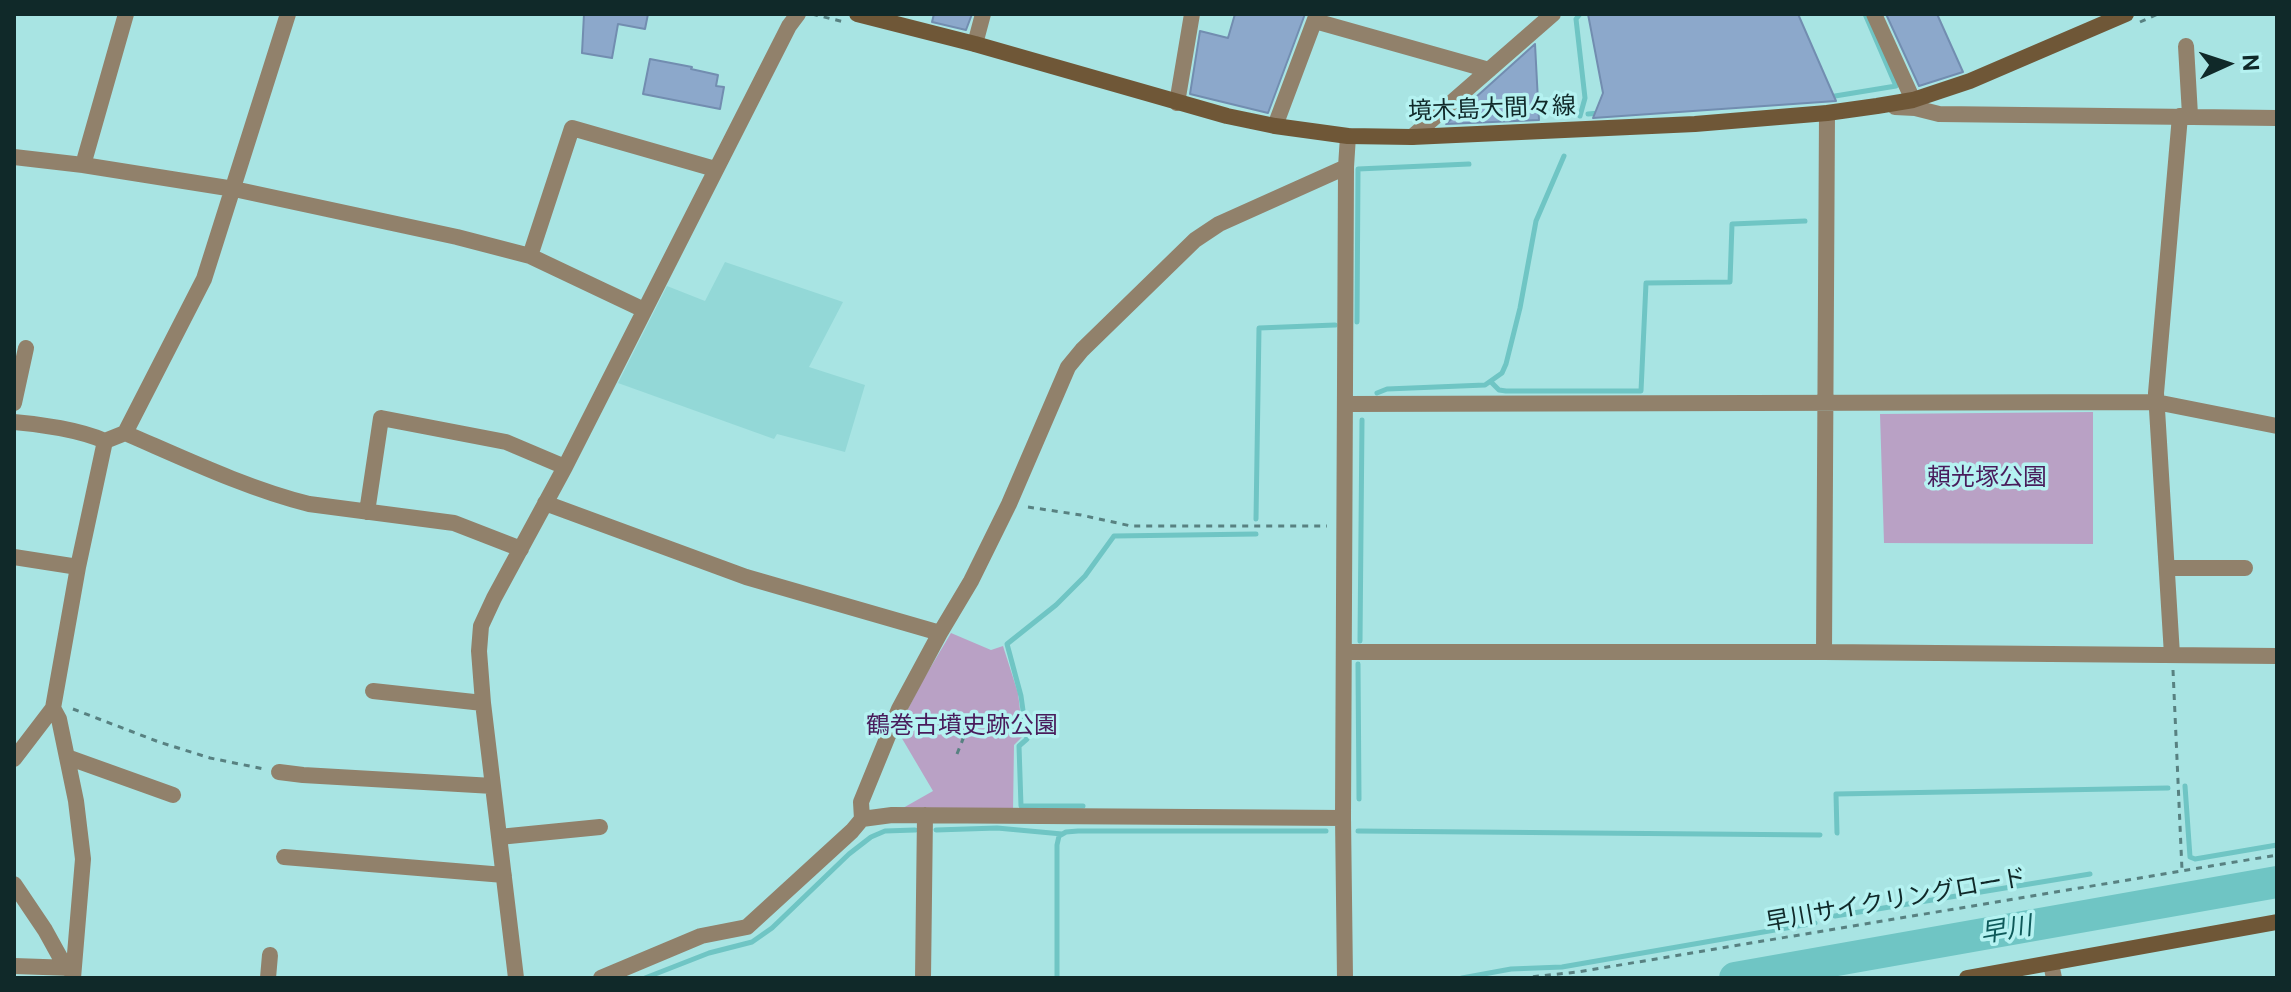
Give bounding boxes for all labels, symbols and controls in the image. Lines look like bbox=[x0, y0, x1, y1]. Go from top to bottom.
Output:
north arrow bbox=[2187, 24, 2267, 104]
text: N bbox=[2238, 53, 2264, 72]
street label: 境木島大間々線 bbox=[1408, 92, 1576, 126]
park label: 頼光塚公園 bbox=[1927, 464, 2047, 492]
park label: 鶴巻古墳史跡公園 bbox=[866, 712, 1058, 740]
street label: 早川サイクリングロード bbox=[1764, 863, 2028, 937]
water label: 早川 bbox=[1978, 910, 2034, 950]

